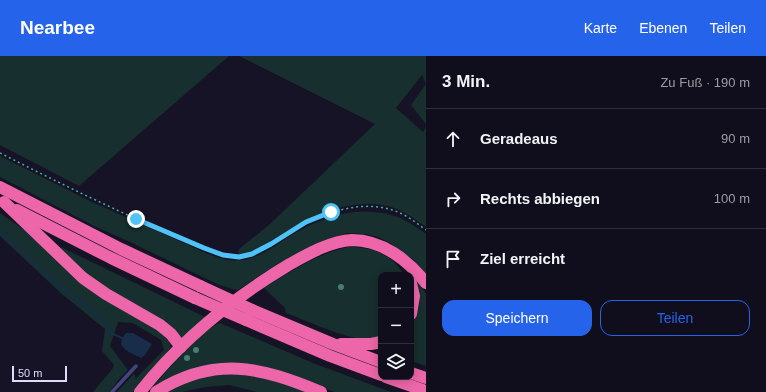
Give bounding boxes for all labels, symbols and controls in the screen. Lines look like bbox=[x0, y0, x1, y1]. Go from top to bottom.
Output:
text: Nearbee bbox=[20, 17, 95, 38]
text: Karte bbox=[584, 20, 617, 36]
text: Ebenen bbox=[639, 20, 687, 36]
text: Teilen bbox=[709, 20, 746, 36]
text: 3 Min. bbox=[442, 72, 490, 91]
text: Zu Fuß · 190 m bbox=[660, 75, 750, 90]
icon: ahead bbox=[442, 128, 464, 150]
text: Geradeaus bbox=[480, 130, 558, 147]
text: 90 m bbox=[721, 131, 750, 146]
icon: right bbox=[442, 188, 464, 210]
text: Rechts abbiegen bbox=[480, 190, 600, 207]
text: 100 m bbox=[714, 191, 750, 206]
route start bbox=[322, 203, 340, 221]
route end bbox=[127, 210, 145, 228]
icon: arrive bbox=[442, 248, 464, 270]
text: Ziel erreicht bbox=[480, 250, 565, 267]
map controls bbox=[378, 272, 414, 380]
button: + bbox=[378, 272, 414, 308]
button: Speichern bbox=[442, 300, 592, 336]
button: Teilen bbox=[600, 300, 750, 336]
button: − bbox=[378, 308, 414, 344]
button: layers bbox=[378, 344, 414, 380]
scale bar bbox=[12, 364, 67, 383]
text: 50 m bbox=[18, 367, 42, 379]

